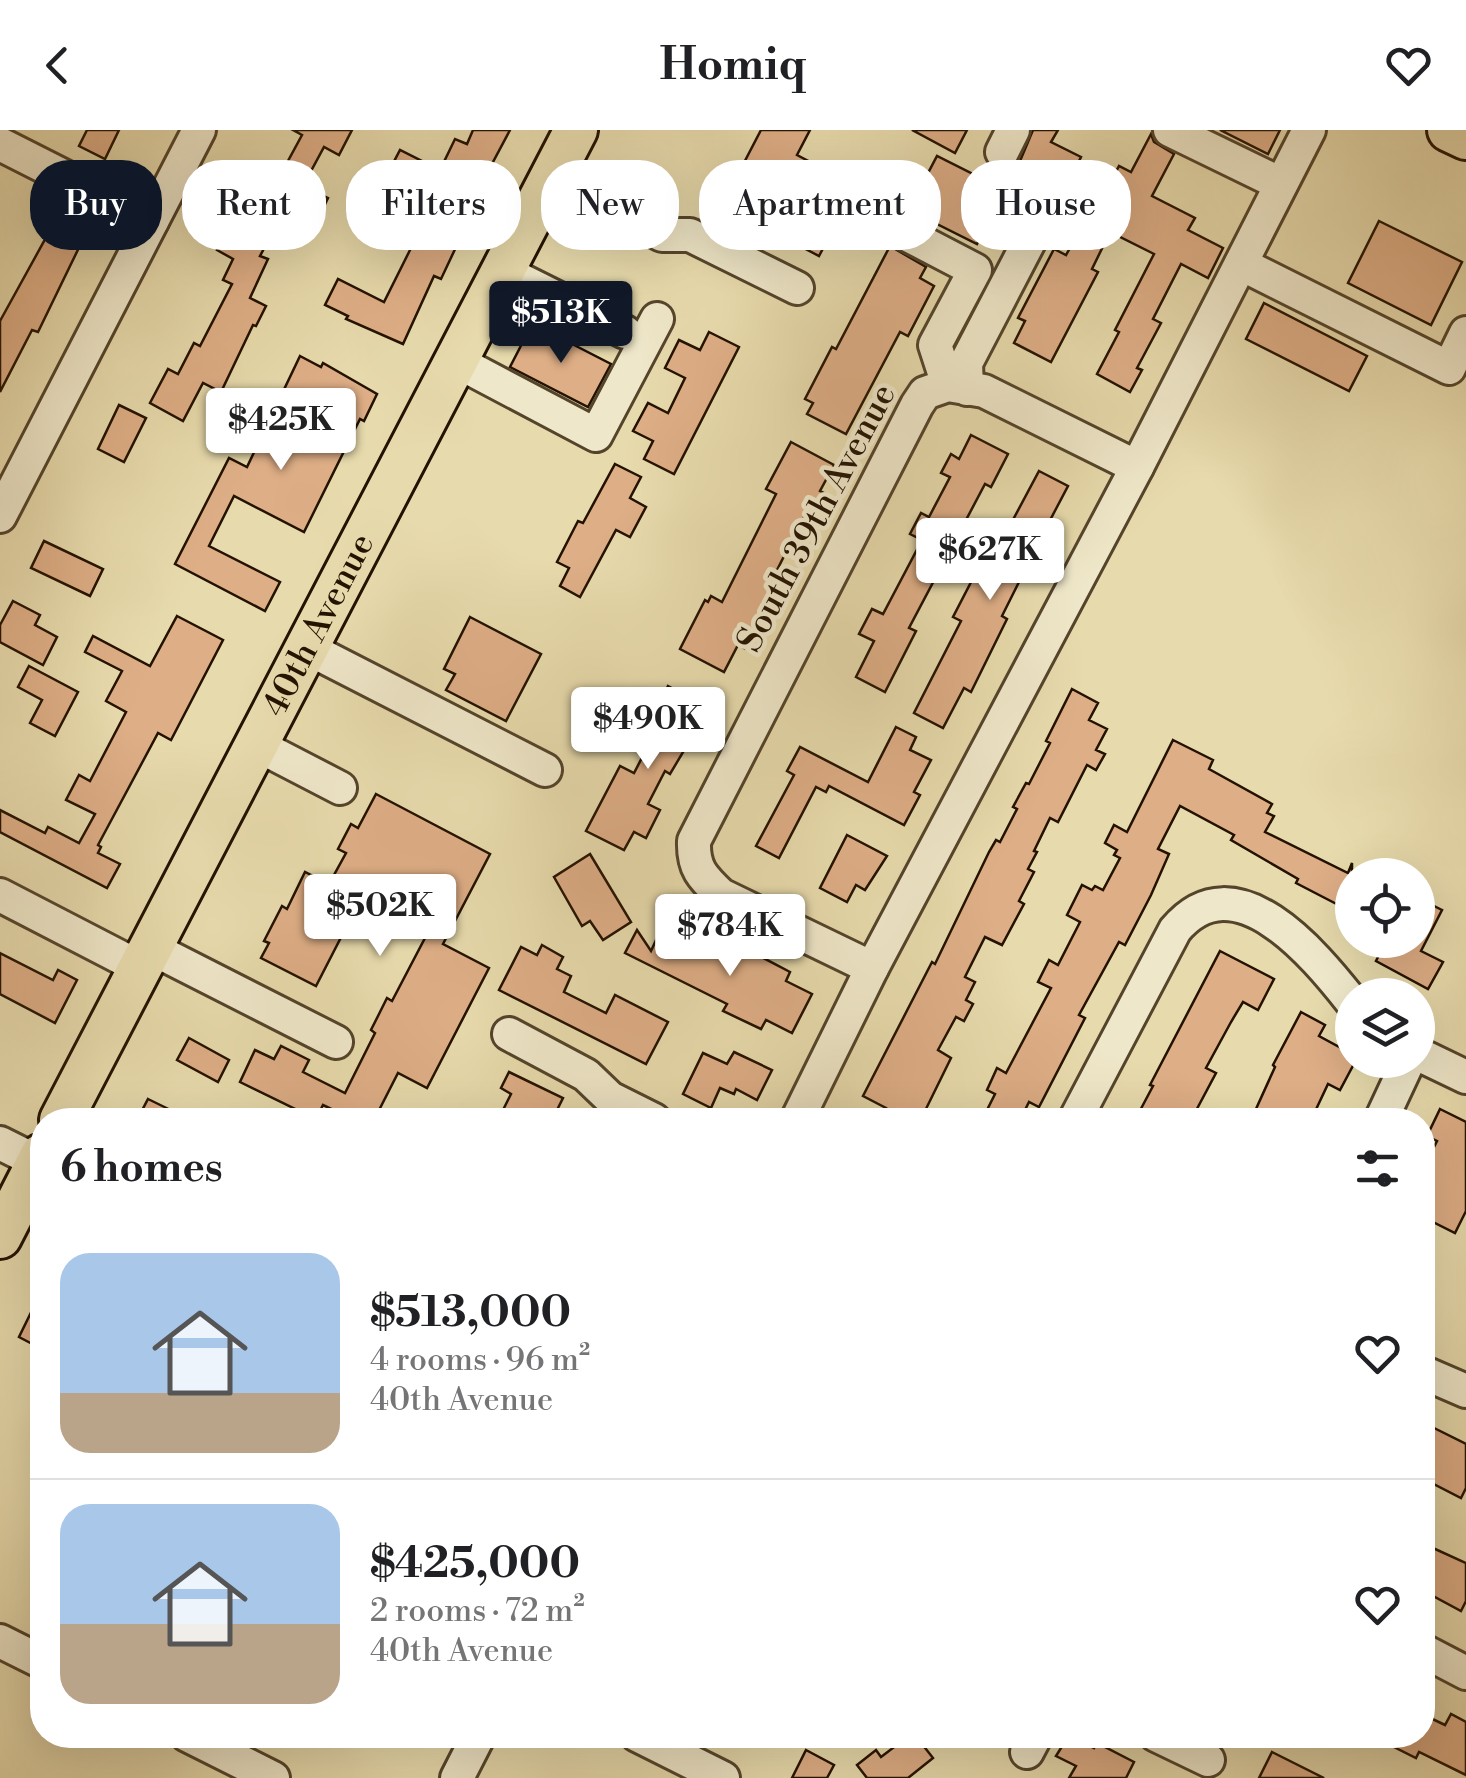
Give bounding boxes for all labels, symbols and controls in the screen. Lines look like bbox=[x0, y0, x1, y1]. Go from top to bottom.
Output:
text: Homiq bbox=[660, 37, 806, 94]
icon: back bbox=[30, 38, 85, 93]
icon: heart bbox=[1381, 38, 1436, 93]
chip: Buy bbox=[30, 160, 162, 250]
chip: Rent bbox=[182, 160, 326, 250]
chip: Filters bbox=[346, 160, 521, 250]
chip: New bbox=[541, 160, 679, 250]
chip: Apartment bbox=[699, 160, 941, 250]
chip: House bbox=[961, 160, 1131, 250]
pin: $513K bbox=[491, 281, 631, 366]
text: $513K bbox=[511, 293, 611, 333]
street label: South 39th Avenue bbox=[728, 377, 906, 659]
pin: $425K bbox=[211, 388, 351, 473]
text: $425K bbox=[228, 400, 334, 440]
pin: $627K bbox=[920, 518, 1060, 603]
street label: 40th Avenue bbox=[253, 526, 384, 724]
text: $627K bbox=[938, 530, 1042, 570]
pin: $490K bbox=[578, 687, 718, 772]
text: $490K bbox=[593, 699, 703, 739]
map controls bbox=[1335, 858, 1435, 1078]
button: locate bbox=[1335, 858, 1435, 958]
pin: $502K bbox=[310, 874, 450, 959]
text: $502K bbox=[326, 886, 434, 926]
pin: $784K bbox=[660, 894, 800, 979]
text: $784K bbox=[677, 906, 783, 946]
button: layers bbox=[1335, 978, 1435, 1078]
icon: filters bbox=[1350, 1141, 1405, 1196]
text: 6 homes bbox=[60, 1142, 223, 1195]
text: $513,000 bbox=[370, 1287, 571, 1340]
icon: home bbox=[140, 1293, 260, 1413]
icon: heart bbox=[1350, 1326, 1405, 1381]
text: 4 rooms · 96 m² bbox=[370, 1340, 590, 1380]
text: 40th Avenue bbox=[370, 1380, 553, 1420]
text: $425,000 bbox=[370, 1538, 580, 1591]
icon: home bbox=[140, 1544, 260, 1664]
icon: heart bbox=[1350, 1577, 1405, 1632]
text: 2 rooms · 72 m² bbox=[370, 1591, 585, 1631]
text: 40th Avenue bbox=[370, 1631, 553, 1671]

